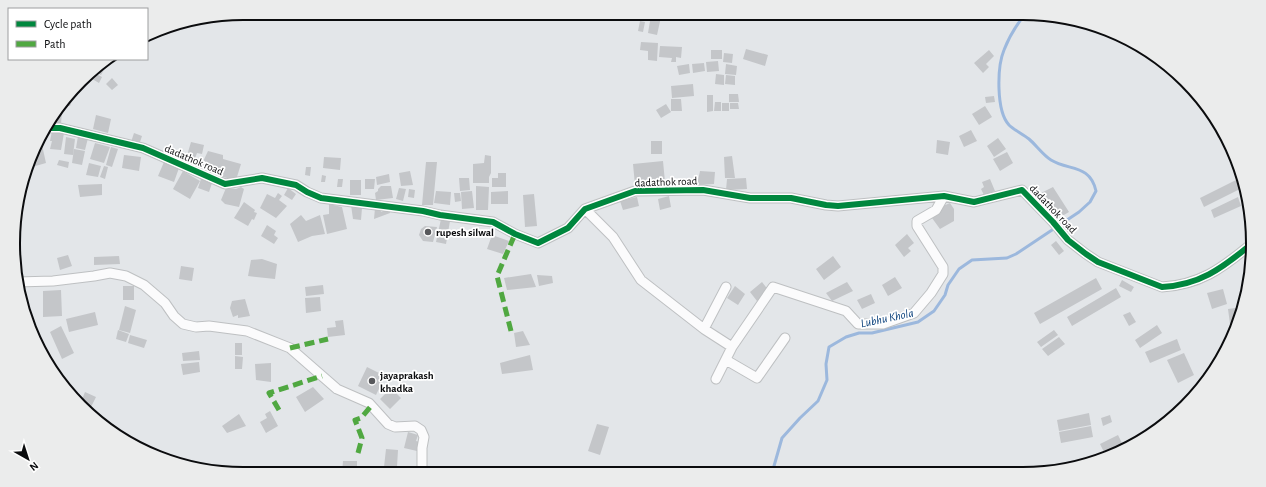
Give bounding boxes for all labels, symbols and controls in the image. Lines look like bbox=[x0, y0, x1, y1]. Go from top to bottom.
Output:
legend bbox=[8, 8, 148, 60]
text: Cycle path bbox=[44, 18, 92, 31]
text: Path bbox=[44, 38, 66, 50]
street label: dadathok road bbox=[163, 143, 225, 177]
street label: dadathok road bbox=[634, 175, 698, 189]
street label: dadathok road bbox=[1027, 183, 1079, 236]
marker: rupesh silwal bbox=[423, 227, 433, 237]
place label: rupesh silwal bbox=[436, 227, 494, 238]
water label: Lubhu Khola bbox=[859, 307, 915, 329]
place label: jayaprakash khadka bbox=[380, 370, 434, 394]
marker: jayaprakash khadka bbox=[367, 376, 377, 386]
north arrow bbox=[8, 439, 48, 479]
text: N bbox=[28, 460, 40, 473]

